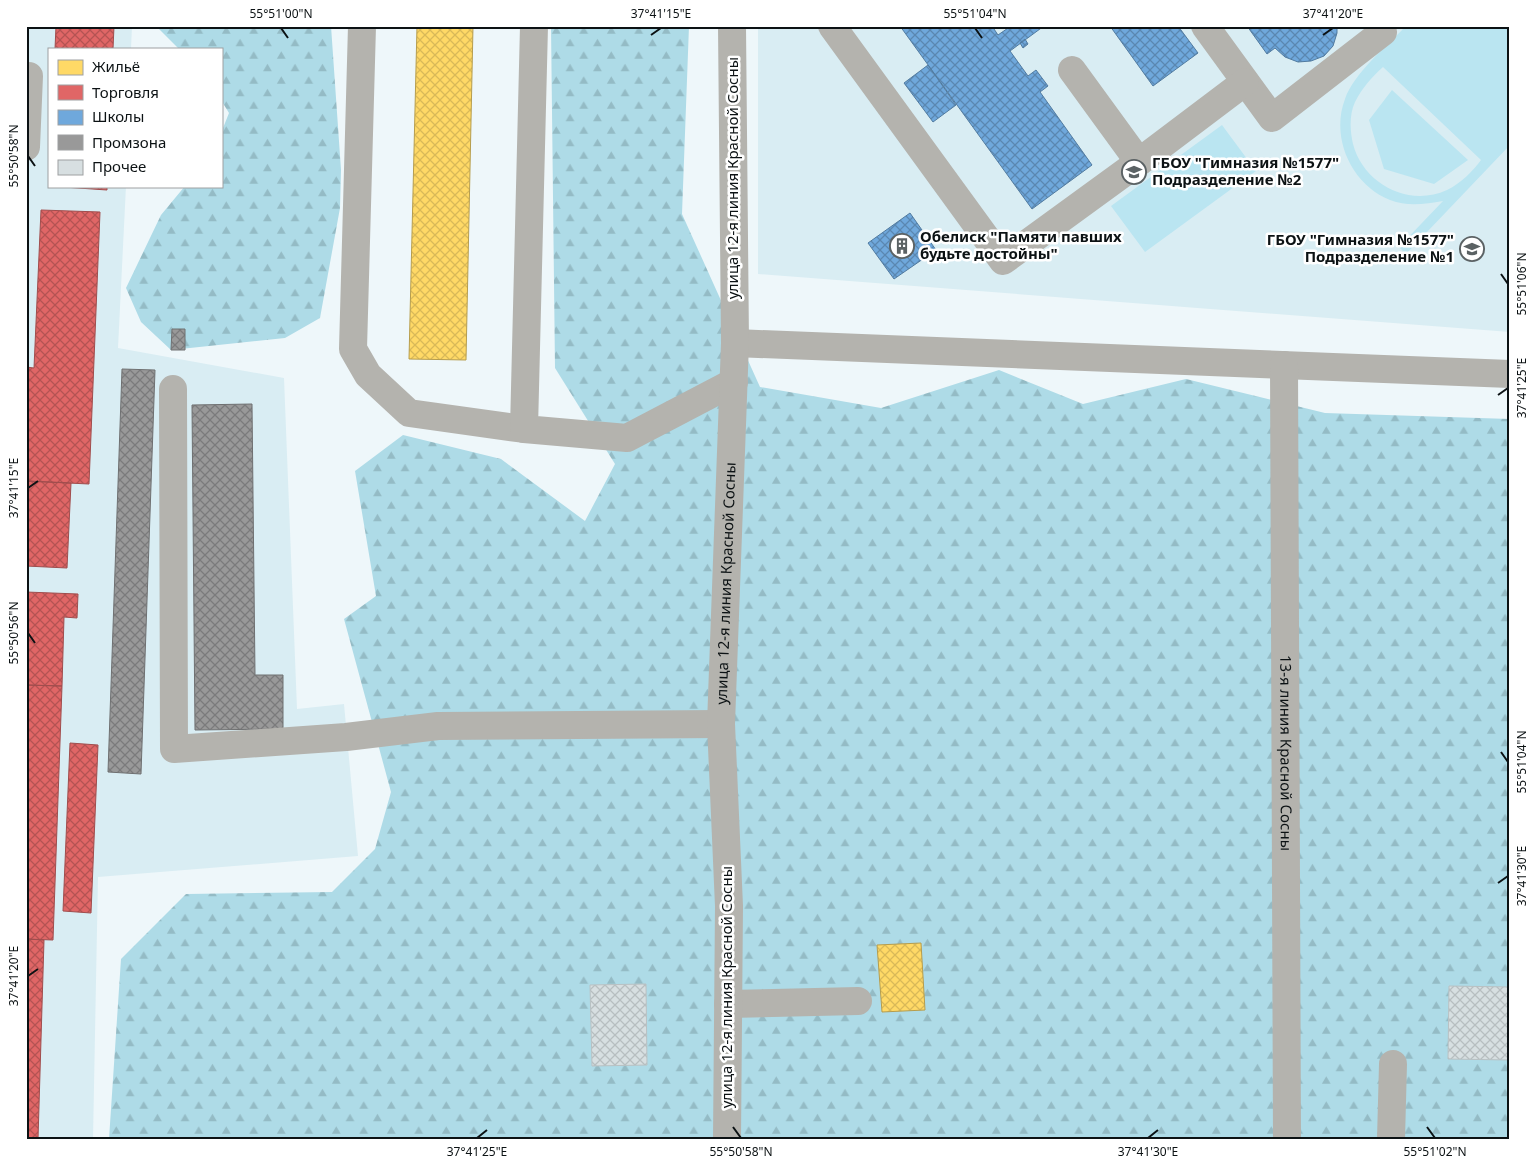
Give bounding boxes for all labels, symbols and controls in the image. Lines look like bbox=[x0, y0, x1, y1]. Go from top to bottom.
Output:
text: 55°51'00"N bbox=[249, 5, 313, 22]
text: 37°41'15"E bbox=[631, 5, 691, 22]
text: 55°51'04"N bbox=[943, 5, 1007, 22]
text: 37°41'20"E bbox=[1303, 5, 1363, 22]
legend bbox=[48, 48, 222, 188]
text: Жильё bbox=[92, 56, 140, 76]
street label: улица 12-я линия Красной Сосны bbox=[722, 57, 742, 299]
text: Торговля bbox=[92, 82, 159, 102]
text: Школы bbox=[92, 106, 144, 126]
text: 55°50'58"N bbox=[5, 124, 22, 188]
text: Промзона bbox=[92, 132, 166, 152]
place label: ГБОУ "Гимназия №1577" Подразделение №2 bbox=[1152, 152, 1339, 189]
text: Прочее bbox=[92, 156, 146, 176]
school or university icon: ГБОУ "Гимназия №1577" Подразделение №2 bbox=[1121, 159, 1147, 185]
place label: Обелиск "Памяти павших будьте достойны" bbox=[920, 226, 1122, 263]
place label: ГБОУ "Гимназия №1577" Подразделение №1 bbox=[1267, 229, 1454, 266]
building icon: Обелиск "Памяти павших будьте достойны" bbox=[889, 233, 915, 259]
school or university icon: ГБОУ "Гимназия №1577" Подразделение №1 bbox=[1459, 236, 1485, 262]
text: 55°51'06"N bbox=[1513, 252, 1530, 316]
text: 37°41'25"E bbox=[1513, 358, 1530, 418]
text: 37°41'15"E bbox=[5, 458, 22, 518]
street label: улица 12-я линия Красной Сосны bbox=[711, 462, 740, 705]
text: 55°50'56"N bbox=[5, 601, 22, 665]
street label: 13-я линия Красной Сосны bbox=[1276, 655, 1297, 851]
text: 55°51'04"N bbox=[1513, 730, 1530, 794]
text: 37°41'30"E bbox=[1513, 846, 1530, 906]
street label: улица 12-я линия Красной Сосны bbox=[716, 866, 736, 1108]
text: 37°41'20"E bbox=[5, 946, 22, 1006]
text: 37°41'25"E bbox=[447, 1143, 507, 1160]
text: 55°50'58"N bbox=[709, 1143, 773, 1160]
text: 37°41'30"E bbox=[1118, 1143, 1178, 1160]
text: 55°51'02"N bbox=[1403, 1143, 1467, 1160]

